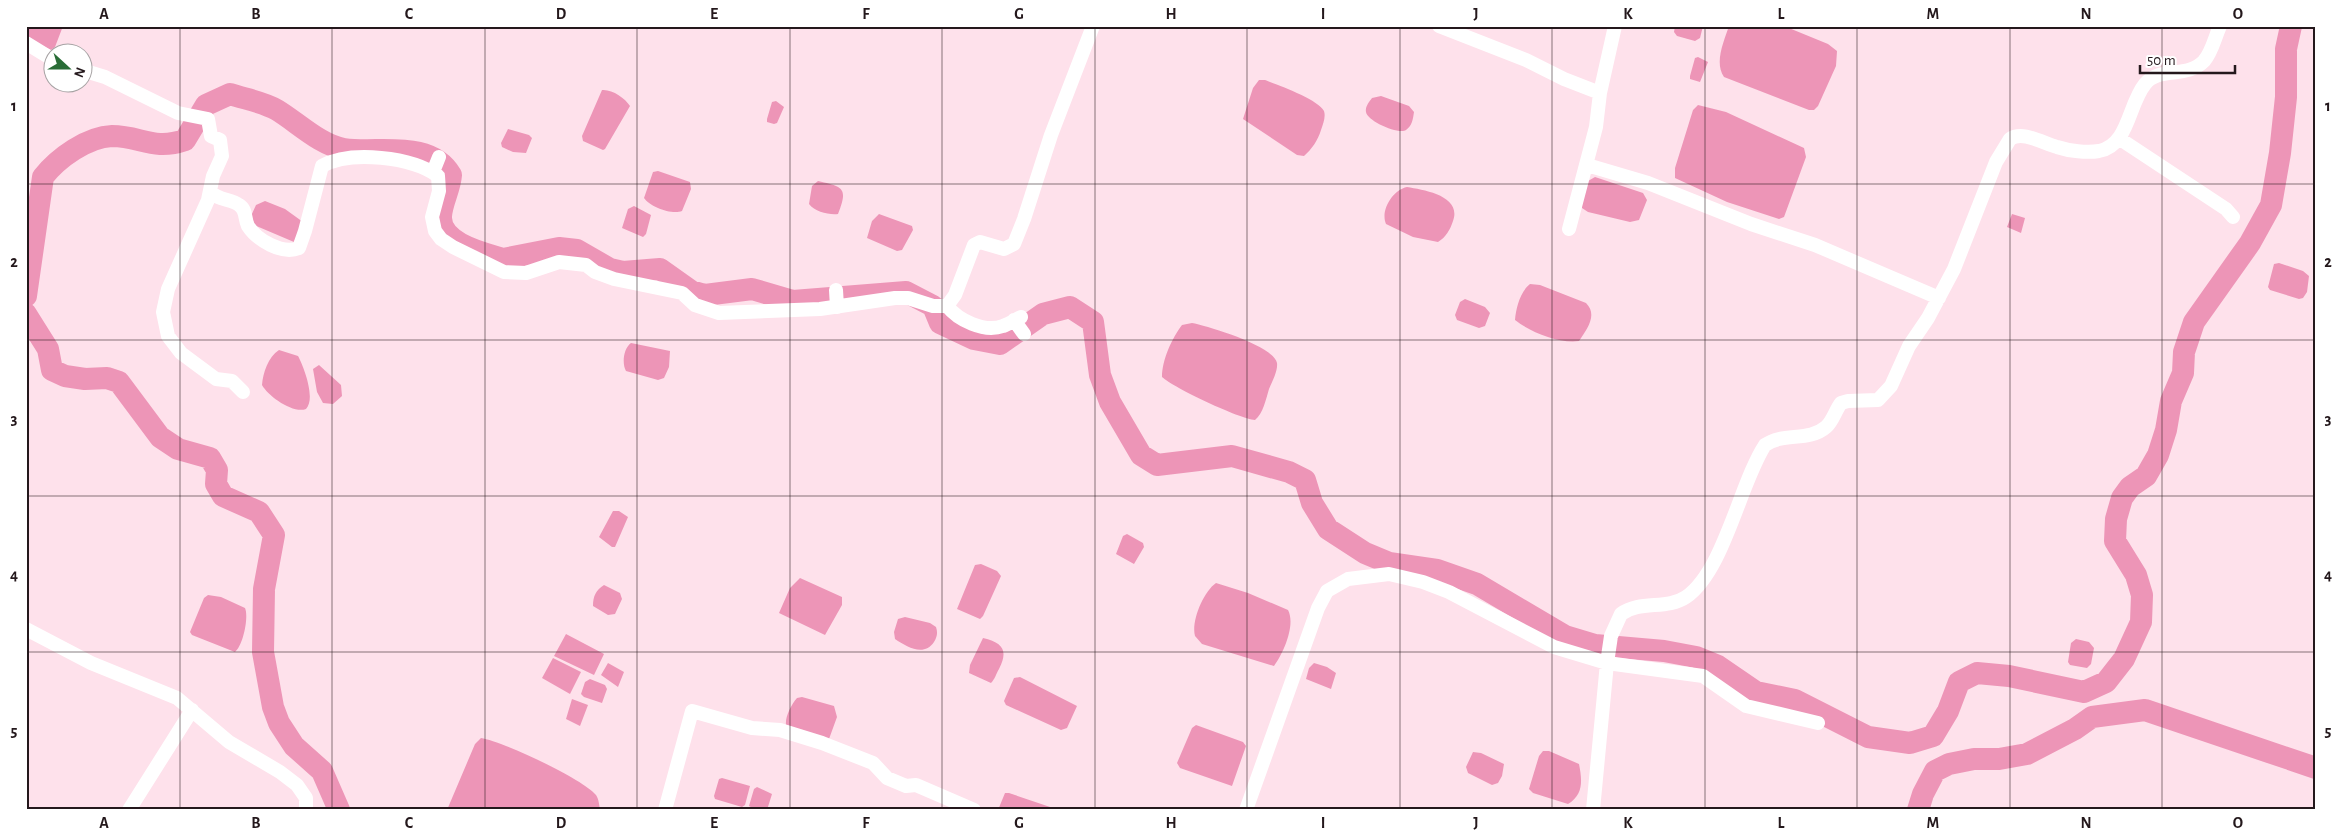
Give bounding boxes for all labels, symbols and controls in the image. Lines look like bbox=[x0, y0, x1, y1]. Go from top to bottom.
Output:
text: A bbox=[99, 6, 109, 22]
text: B bbox=[251, 6, 261, 22]
text: C bbox=[405, 6, 414, 22]
text: D bbox=[556, 6, 567, 22]
text: E bbox=[710, 6, 718, 22]
text: F bbox=[862, 6, 870, 22]
text: G bbox=[1014, 6, 1024, 22]
text: H bbox=[1165, 6, 1177, 22]
text: I bbox=[1321, 6, 1325, 22]
text: J bbox=[1473, 6, 1479, 22]
text: K bbox=[1623, 6, 1633, 22]
text: L bbox=[1778, 6, 1785, 22]
text: M bbox=[1927, 6, 1939, 22]
text: N bbox=[2080, 6, 2092, 22]
text: O bbox=[2233, 6, 2243, 22]
north arrow bbox=[42, 42, 92, 92]
scale bar bbox=[2140, 42, 2234, 74]
text: 50 m bbox=[2147, 53, 2176, 68]
text: N bbox=[71, 65, 87, 79]
text: 1 bbox=[11, 98, 17, 114]
text: 1 bbox=[2325, 98, 2331, 114]
text: 2 bbox=[10, 254, 18, 270]
text: 2 bbox=[2324, 254, 2332, 270]
text: 3 bbox=[11, 411, 18, 427]
text: 3 bbox=[2325, 411, 2332, 427]
text: 4 bbox=[10, 567, 18, 583]
text: 4 bbox=[2324, 567, 2332, 583]
text: 5 bbox=[11, 723, 18, 739]
text: 5 bbox=[2325, 723, 2332, 739]
text: A bbox=[99, 815, 109, 831]
text: B bbox=[251, 815, 261, 831]
text: C bbox=[405, 815, 414, 831]
text: D bbox=[556, 815, 567, 831]
text: E bbox=[710, 815, 718, 831]
text: F bbox=[862, 815, 870, 831]
text: G bbox=[1014, 815, 1024, 831]
text: H bbox=[1165, 815, 1177, 831]
text: I bbox=[1321, 815, 1325, 831]
text: J bbox=[1473, 815, 1479, 831]
text: K bbox=[1623, 815, 1633, 831]
text: L bbox=[1778, 815, 1785, 831]
text: M bbox=[1927, 815, 1939, 831]
text: N bbox=[2080, 815, 2092, 831]
text: O bbox=[2233, 815, 2243, 831]

